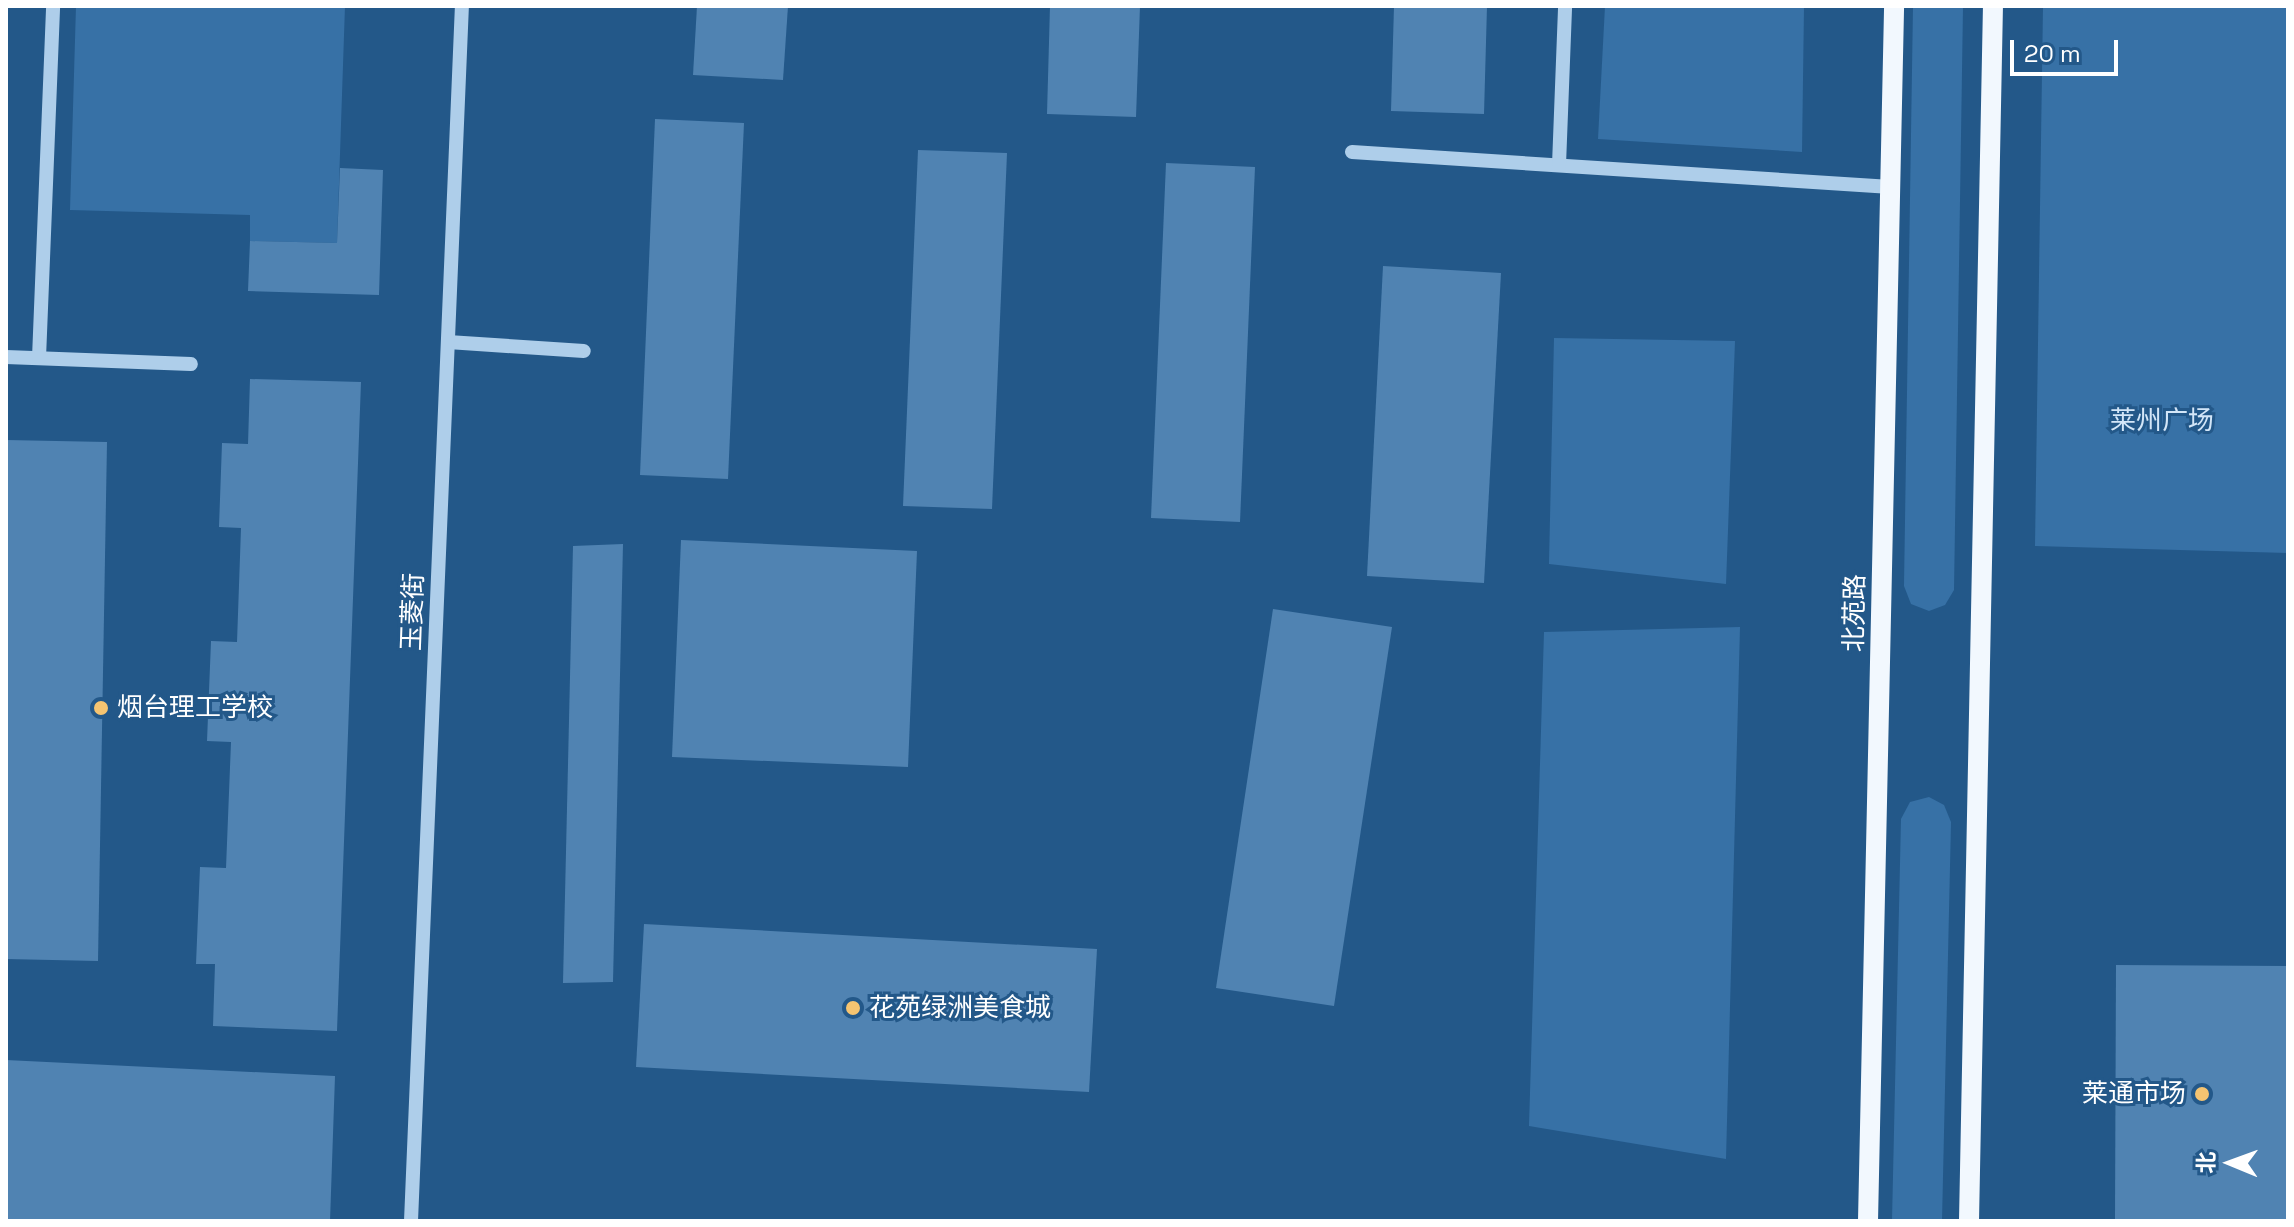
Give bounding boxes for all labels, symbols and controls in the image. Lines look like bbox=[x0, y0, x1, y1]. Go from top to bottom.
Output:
scale bar bbox=[2014, 24, 2122, 74]
text: 20 m bbox=[2024, 38, 2081, 69]
park label: 莱州广场 bbox=[2110, 405, 2214, 437]
street label: 玉菱街 bbox=[396, 572, 430, 652]
street label: 北苑路 bbox=[1839, 574, 1871, 652]
place label: 烟台理工学校 bbox=[117, 692, 273, 724]
marker: 烟台理工学校 bbox=[92, 699, 110, 717]
place label: 花苑绿洲美食城 bbox=[869, 992, 1051, 1024]
marker: 花苑绿洲美食城 bbox=[844, 999, 862, 1017]
place label: 莱通市场 bbox=[2082, 1078, 2186, 1110]
marker: 莱通市场 bbox=[2193, 1085, 2211, 1103]
north arrow bbox=[2190, 1123, 2270, 1203]
text: 北 bbox=[2192, 1151, 2220, 1174]

